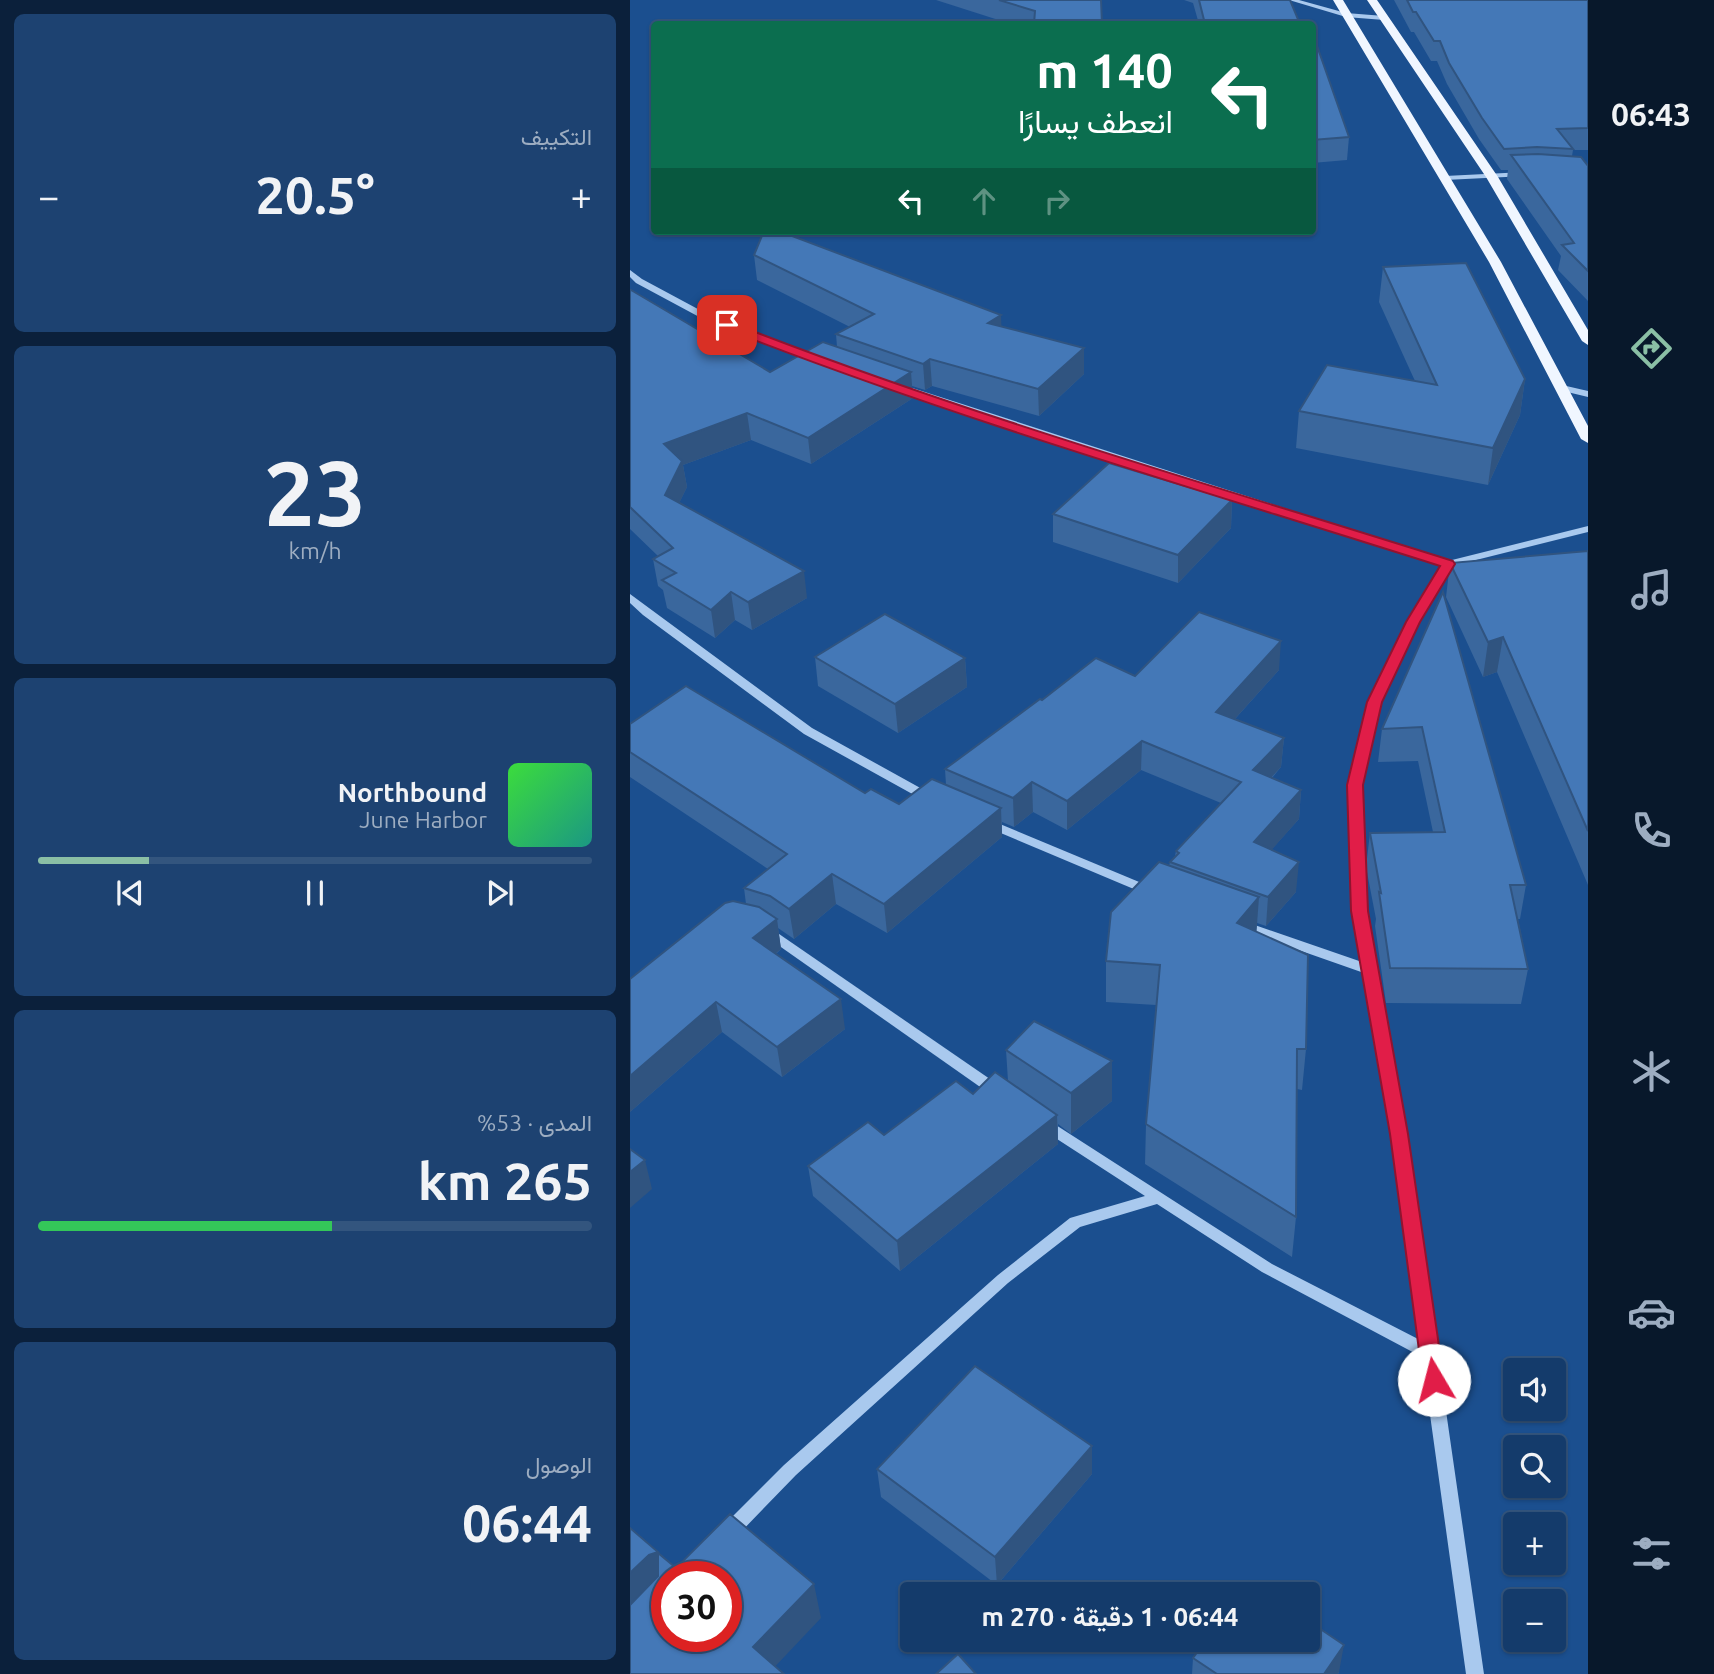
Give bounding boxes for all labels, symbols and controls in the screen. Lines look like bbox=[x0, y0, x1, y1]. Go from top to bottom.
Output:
text: 140 m bbox=[1036, 42, 1173, 97]
icon: left bbox=[1197, 49, 1288, 140]
text: 06:43 bbox=[1611, 96, 1691, 132]
text: انعطف يسارًا bbox=[1018, 103, 1173, 139]
text: التكييف bbox=[521, 124, 592, 149]
text: 20.5° bbox=[255, 166, 375, 224]
text: − bbox=[38, 175, 59, 217]
text: + bbox=[571, 175, 592, 217]
icon: left bbox=[892, 182, 930, 220]
icon: ahead bbox=[965, 182, 1003, 220]
icon: right bbox=[1038, 182, 1076, 220]
pin bbox=[697, 295, 757, 355]
icon: arrive bbox=[708, 306, 746, 344]
icon: directions bbox=[1627, 324, 1676, 373]
text: 23 bbox=[264, 441, 366, 543]
text: km/h bbox=[288, 538, 342, 563]
icon: music bbox=[1627, 565, 1676, 614]
text: Northbound bbox=[338, 778, 487, 807]
icon: phone bbox=[1627, 806, 1676, 855]
text: June Harbor bbox=[359, 807, 487, 832]
icon: previous bbox=[111, 874, 149, 912]
icon: pause bbox=[296, 874, 334, 912]
icon: next bbox=[481, 874, 519, 912]
icon: climate bbox=[1627, 1047, 1676, 1096]
text: المدى · 53% bbox=[477, 1110, 592, 1135]
text: 265 km bbox=[418, 1152, 592, 1210]
icon: car bbox=[1627, 1288, 1676, 1337]
position arrow bbox=[1397, 1343, 1471, 1417]
map controls bbox=[1503, 1358, 1566, 1652]
button: sound bbox=[1503, 1358, 1566, 1421]
button: search bbox=[1503, 1435, 1566, 1498]
text: الوصول bbox=[526, 1452, 592, 1477]
text: 06:44 bbox=[462, 1494, 592, 1552]
button: + bbox=[1503, 1512, 1566, 1575]
icon: filters bbox=[1627, 1529, 1676, 1578]
speed limit sign: 30 bbox=[651, 1561, 742, 1652]
button: − bbox=[1503, 1589, 1566, 1652]
text: 06:44 · 1 دقيقة · 270 m bbox=[982, 1602, 1238, 1631]

